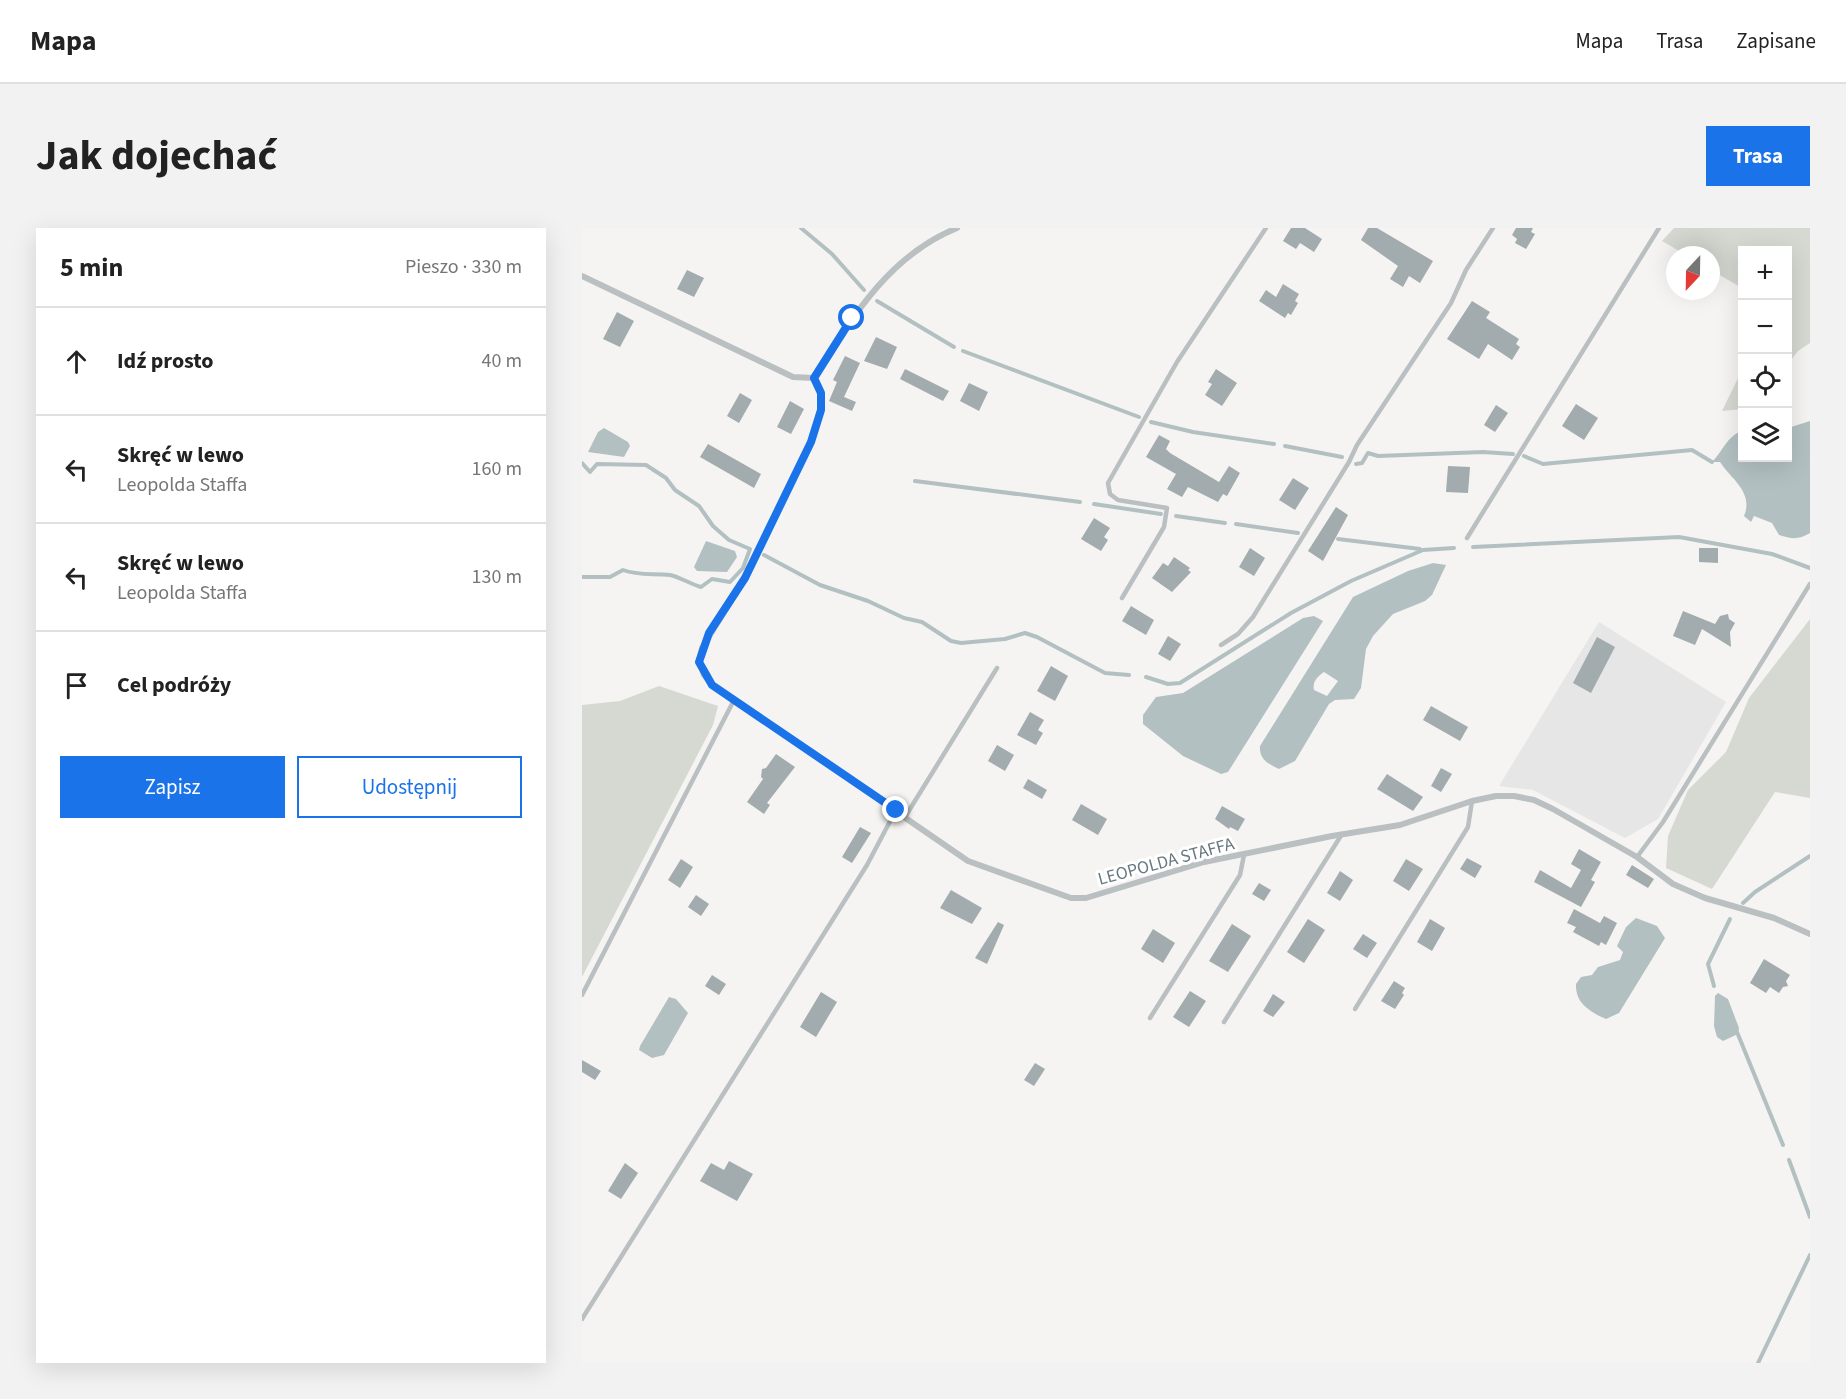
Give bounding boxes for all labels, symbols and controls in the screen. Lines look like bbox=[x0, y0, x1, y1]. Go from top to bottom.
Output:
text: Mapa bbox=[30, 21, 97, 61]
text: Mapa bbox=[1575, 26, 1623, 56]
text: Trasa bbox=[1656, 26, 1703, 56]
text: Zapisane bbox=[1736, 26, 1816, 56]
text: Jak dojechać bbox=[36, 126, 277, 186]
button: Trasa bbox=[1706, 126, 1810, 186]
north arrow bbox=[1666, 246, 1720, 300]
map controls bbox=[1738, 246, 1792, 462]
button: + bbox=[1738, 246, 1792, 300]
text: 5 min bbox=[60, 249, 123, 286]
text: Pieszo · 330 m bbox=[405, 253, 522, 281]
button: − bbox=[1738, 300, 1792, 354]
route start bbox=[838, 304, 864, 330]
icon: ahead bbox=[60, 345, 93, 378]
text: Idź prosto bbox=[117, 345, 214, 377]
text: 40 m bbox=[482, 347, 522, 375]
button: locate bbox=[1738, 354, 1792, 408]
button: layers bbox=[1738, 408, 1792, 462]
text: Skręć w lewo bbox=[117, 439, 244, 471]
icon: left bbox=[60, 453, 93, 486]
text: 160 m bbox=[472, 455, 522, 483]
text: Leopolda Staffa bbox=[117, 471, 247, 499]
text: Skręć w lewo bbox=[117, 547, 244, 579]
icon: left bbox=[60, 561, 93, 594]
text: 130 m bbox=[472, 563, 522, 591]
text: Leopolda Staffa bbox=[117, 579, 247, 607]
icon: arrive bbox=[60, 669, 93, 702]
text: Cel podróży bbox=[117, 669, 231, 701]
button: Zapisz bbox=[60, 756, 285, 818]
button: Udostępnij bbox=[297, 756, 522, 818]
route end bbox=[882, 796, 908, 822]
street label: LEOPOLDA STAFFA bbox=[1095, 831, 1237, 892]

